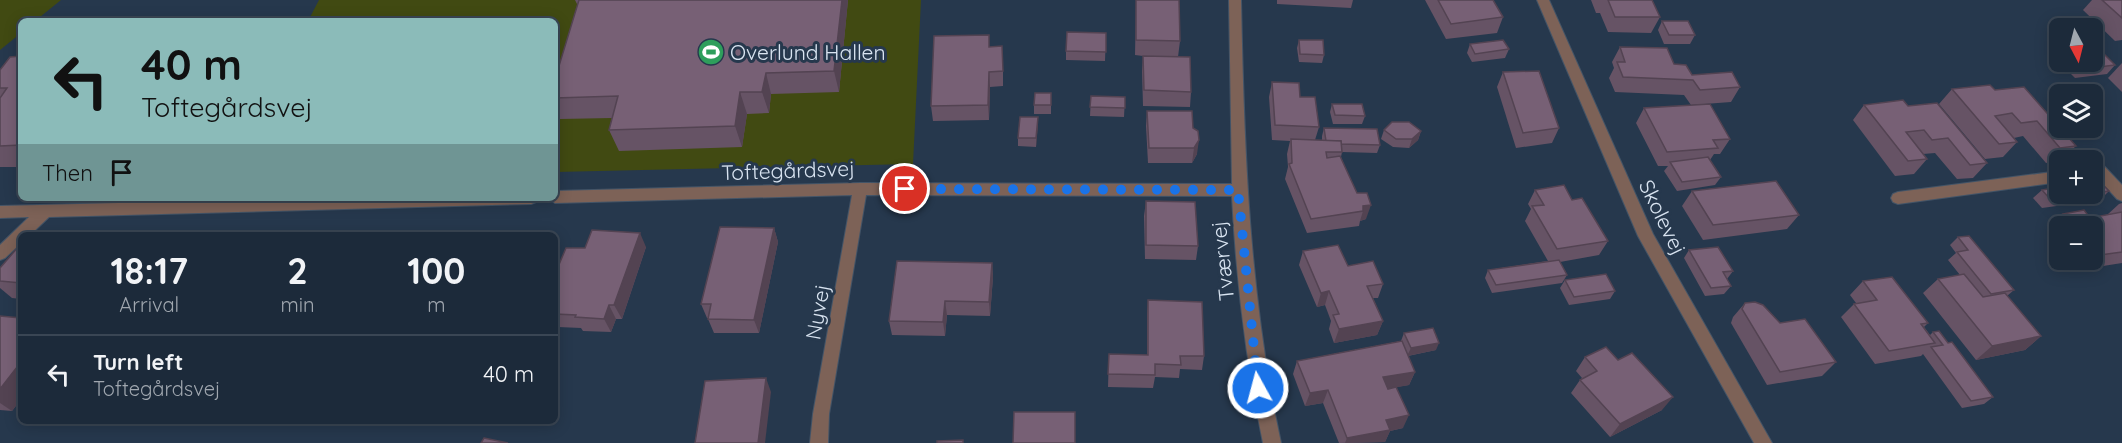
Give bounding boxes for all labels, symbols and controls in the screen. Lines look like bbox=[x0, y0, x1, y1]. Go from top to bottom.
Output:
north arrow bbox=[2049, 18, 2103, 72]
map controls bbox=[2049, 18, 2103, 270]
sports icon: Overlund Hallen bbox=[696, 37, 726, 67]
text: 40 m bbox=[141, 38, 242, 91]
place label: Overlund Hallen bbox=[730, 39, 886, 65]
icon: left bbox=[42, 42, 120, 120]
button: layers bbox=[2049, 84, 2103, 138]
text: Toftegårdsvej bbox=[141, 90, 313, 124]
button: + bbox=[2049, 150, 2103, 204]
street label: Toftegårdsvej bbox=[721, 155, 855, 185]
icon: arrive bbox=[105, 156, 138, 189]
text: Then bbox=[42, 159, 93, 187]
pin bbox=[879, 163, 930, 214]
icon: arrive bbox=[888, 172, 921, 205]
street label: Skolevej bbox=[1634, 175, 1692, 259]
button: − bbox=[2049, 216, 2103, 270]
street label: Tværvej bbox=[1205, 220, 1239, 302]
text: 18:17 bbox=[111, 248, 188, 293]
text: 2 bbox=[287, 248, 308, 293]
text: 100 bbox=[407, 248, 465, 293]
street label: Nyvej bbox=[799, 282, 835, 342]
text: Arrival bbox=[119, 292, 179, 317]
text: min bbox=[280, 292, 315, 317]
text: m bbox=[427, 292, 445, 317]
text: Turn left bbox=[93, 348, 183, 376]
position arrow bbox=[1226, 356, 1290, 420]
icon: left bbox=[42, 358, 75, 391]
text: 40 m bbox=[483, 360, 534, 388]
text: Toftegårdsvej bbox=[93, 376, 220, 401]

